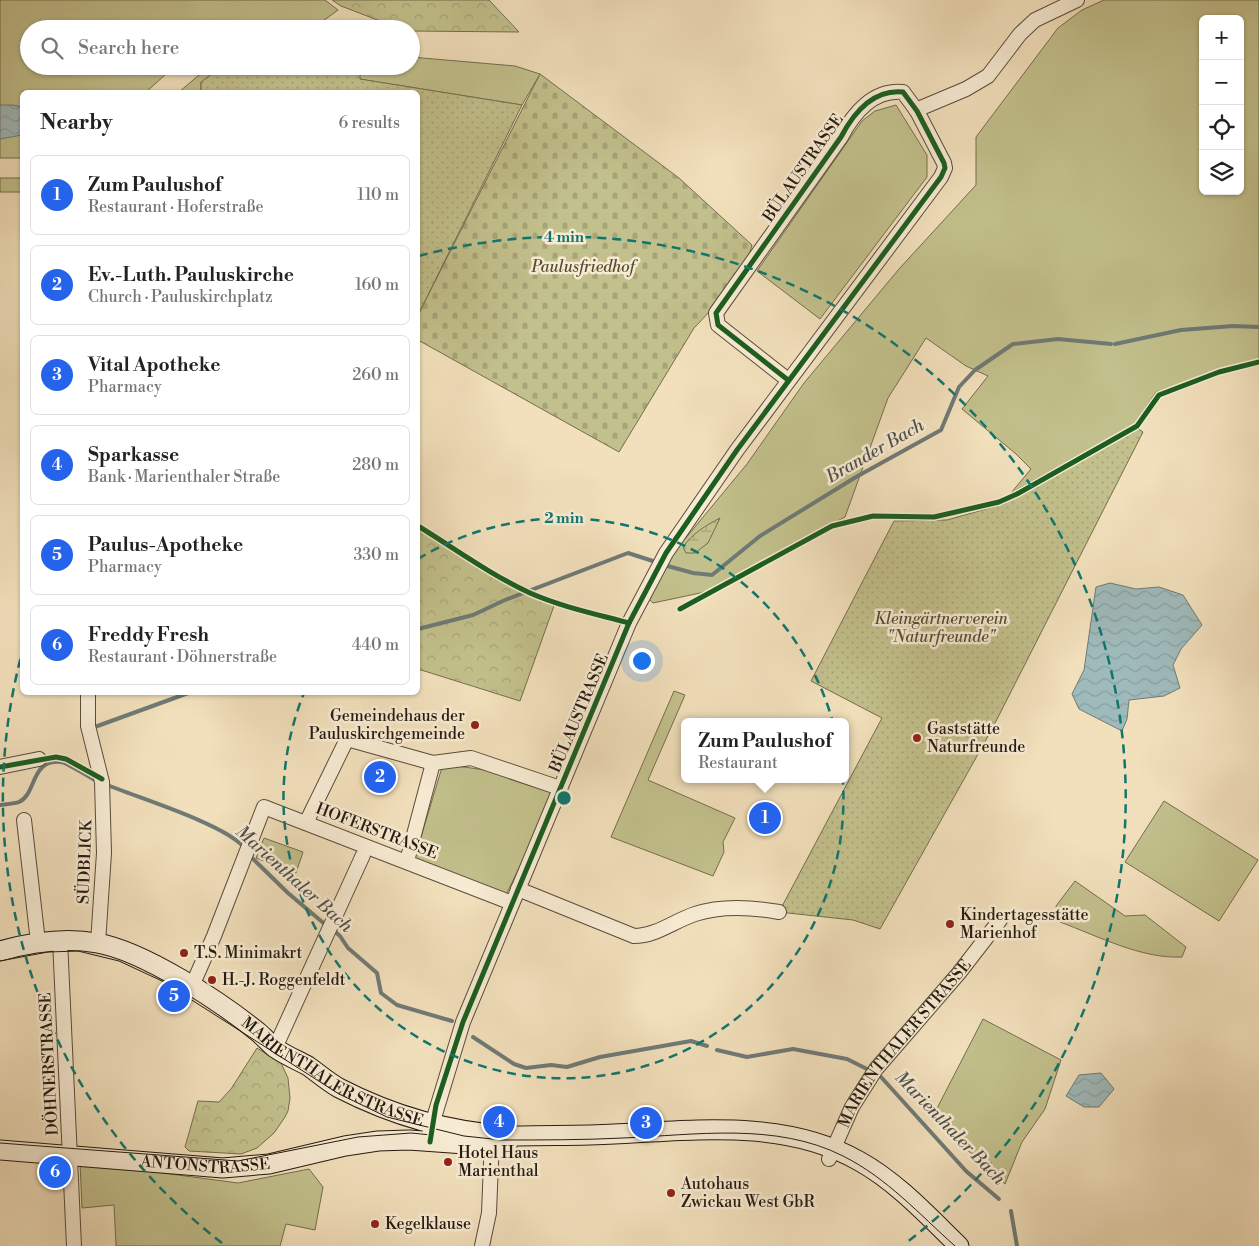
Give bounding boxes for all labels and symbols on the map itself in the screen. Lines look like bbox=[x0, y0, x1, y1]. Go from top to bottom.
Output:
street label: BÜLAUSTRASSE bbox=[756, 109, 848, 227]
text: 4 min bbox=[544, 228, 585, 247]
park label: Paulusfriedhof bbox=[530, 257, 639, 277]
water label: Brander Bach bbox=[821, 413, 929, 489]
text: 2 min bbox=[544, 509, 584, 528]
park label: Kleingärtnerverein "Naturfreunde" bbox=[874, 609, 1009, 647]
your location bbox=[629, 648, 655, 674]
street label: BÜLAUSTRASSE bbox=[543, 650, 613, 776]
place label: Gemeindehaus der Pauluskirchgemeinde bbox=[309, 706, 465, 744]
marker: Gemeindehaus der Pauluskirchgemeinde bbox=[469, 719, 481, 731]
place label: Gaststätte Naturfreunde bbox=[927, 719, 1025, 757]
marker: Gaststätte Naturfreunde bbox=[911, 732, 923, 744]
pin: 2 bbox=[364, 758, 396, 796]
centre of rings bbox=[555, 789, 573, 807]
street label: HOFERSTRASSE bbox=[313, 798, 441, 864]
pin: 1 bbox=[749, 799, 781, 837]
street label: SÜDBLICK bbox=[72, 818, 97, 904]
water label: Marienthaler Bach bbox=[231, 820, 358, 938]
place label: Kindertagesstätte Marienhof bbox=[960, 905, 1089, 943]
marker: Kindertagesstätte Marienhof bbox=[944, 918, 956, 930]
place label: T.S. Minimakrt bbox=[194, 943, 303, 963]
marker: T.S. Minimakrt bbox=[178, 947, 190, 959]
street label: MARIENTHALER STRASSE bbox=[834, 956, 976, 1131]
place label: H.-J. Roggenfeldt bbox=[222, 970, 346, 990]
marker: H.-J. Roggenfeldt bbox=[206, 974, 218, 986]
pin: 5 bbox=[158, 977, 190, 1015]
street label: DÖHNERSTRASSE bbox=[33, 992, 63, 1136]
street label: MARIENTHALER STRASSE bbox=[237, 1013, 426, 1131]
water label: Marienthaler Bach bbox=[890, 1066, 1011, 1190]
pin: 4 bbox=[483, 1103, 515, 1141]
pin: 3 bbox=[630, 1104, 662, 1142]
place label: Hotel Haus Marienthal bbox=[458, 1143, 539, 1181]
street label: ANTONSTRASSE bbox=[139, 1151, 271, 1178]
pin: 6 bbox=[39, 1153, 71, 1191]
marker: Hotel Haus Marienthal bbox=[442, 1156, 454, 1168]
place label: Autohaus Zwickau West GbR bbox=[680, 1174, 815, 1212]
marker: Autohaus Zwickau West GbR bbox=[665, 1187, 677, 1199]
place label: Kegelklause bbox=[385, 1214, 471, 1234]
marker: Kegelklause bbox=[369, 1218, 381, 1230]

